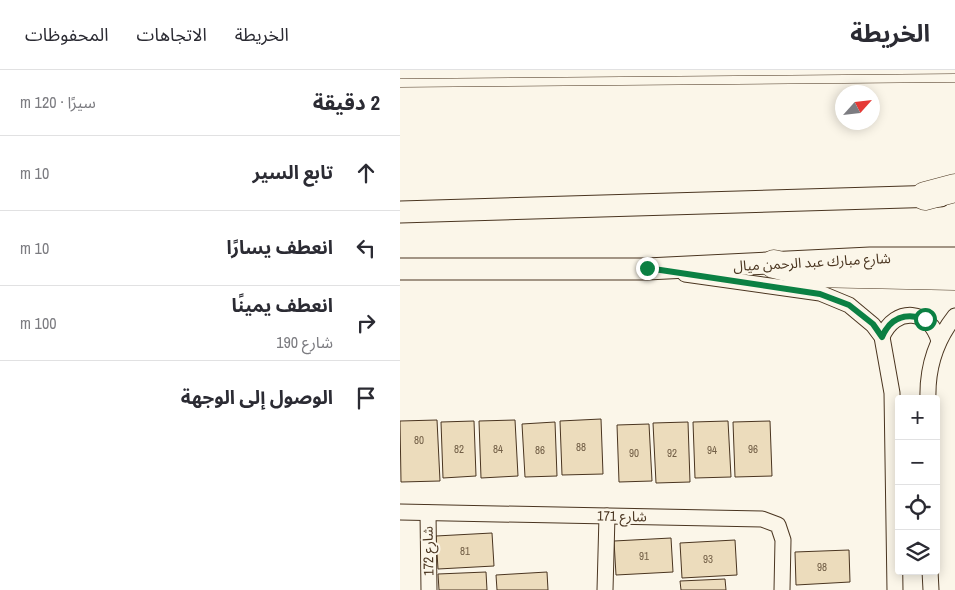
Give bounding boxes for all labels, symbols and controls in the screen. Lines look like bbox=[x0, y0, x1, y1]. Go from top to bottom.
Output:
text: الخريطة bbox=[850, 17, 930, 49]
text: المحفوظات bbox=[25, 22, 109, 47]
text: الاتجاهات bbox=[137, 22, 207, 47]
text: الخريطة bbox=[235, 22, 289, 47]
north arrow bbox=[835, 85, 880, 130]
text: 2 دقيقة bbox=[313, 88, 380, 117]
text: سيرًا · 120 m bbox=[20, 91, 96, 113]
text: تابع السير bbox=[252, 159, 333, 185]
icon: ahead bbox=[352, 159, 380, 187]
text: 10 m bbox=[20, 162, 49, 184]
text: انعطف يسارًا bbox=[227, 234, 333, 260]
icon: left bbox=[352, 234, 380, 262]
text: 10 m bbox=[20, 237, 49, 259]
street label: شارع مبارك عبد الرحمن ميال bbox=[733, 249, 891, 277]
route end bbox=[636, 257, 659, 280]
text: انعطف يمينًا bbox=[232, 292, 333, 318]
route start bbox=[914, 308, 937, 331]
icon: right bbox=[352, 309, 380, 337]
text: 100 m bbox=[20, 312, 56, 334]
text: شارع 190 bbox=[276, 331, 333, 353]
text: الوصول إلى الوجهة bbox=[181, 384, 333, 410]
icon: arrive bbox=[352, 384, 380, 412]
map controls bbox=[895, 395, 940, 575]
button: + bbox=[895, 395, 940, 440]
house number: 80 bbox=[414, 433, 424, 447]
house number: 88 bbox=[576, 440, 586, 454]
button: − bbox=[895, 440, 940, 485]
house number: 82 bbox=[454, 442, 464, 456]
house number: 84 bbox=[493, 442, 503, 456]
house number: 96 bbox=[748, 442, 758, 456]
house number: 86 bbox=[535, 443, 545, 457]
house number: 94 bbox=[707, 443, 717, 457]
house number: 90 bbox=[629, 446, 639, 460]
house number: 92 bbox=[667, 446, 677, 460]
button: locate bbox=[895, 485, 940, 530]
street label: شارع 171 bbox=[597, 507, 647, 527]
street label: شارع 172 bbox=[419, 526, 439, 576]
button: layers bbox=[895, 530, 940, 575]
house number: 81 bbox=[460, 544, 470, 558]
house number: 91 bbox=[639, 549, 649, 563]
house number: 93 bbox=[703, 552, 713, 566]
house number: 98 bbox=[817, 560, 827, 574]

